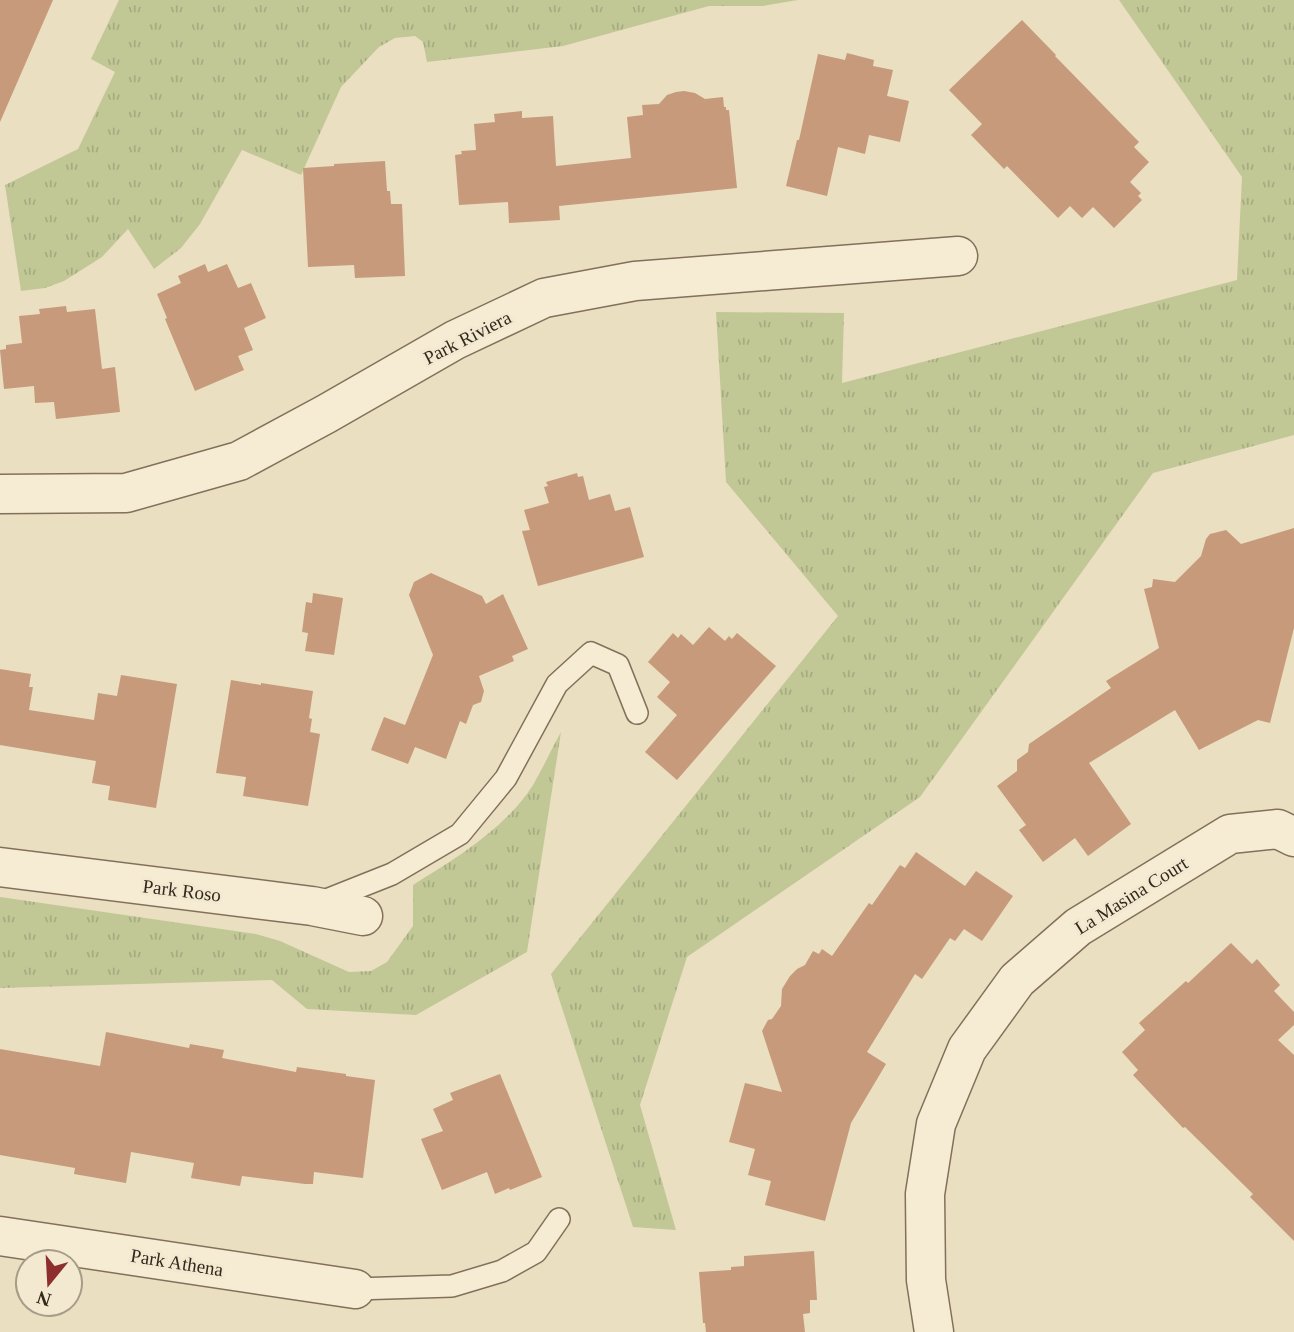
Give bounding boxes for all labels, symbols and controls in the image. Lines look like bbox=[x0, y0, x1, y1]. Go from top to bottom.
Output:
street label: Park Riviera bbox=[420, 306, 515, 368]
street label: La Masina Court bbox=[1071, 852, 1192, 938]
street label: Park Roso bbox=[142, 875, 222, 906]
street label: Park Athena bbox=[129, 1245, 225, 1280]
north arrow bbox=[14, 1248, 84, 1318]
text: N bbox=[34, 1287, 54, 1311]

